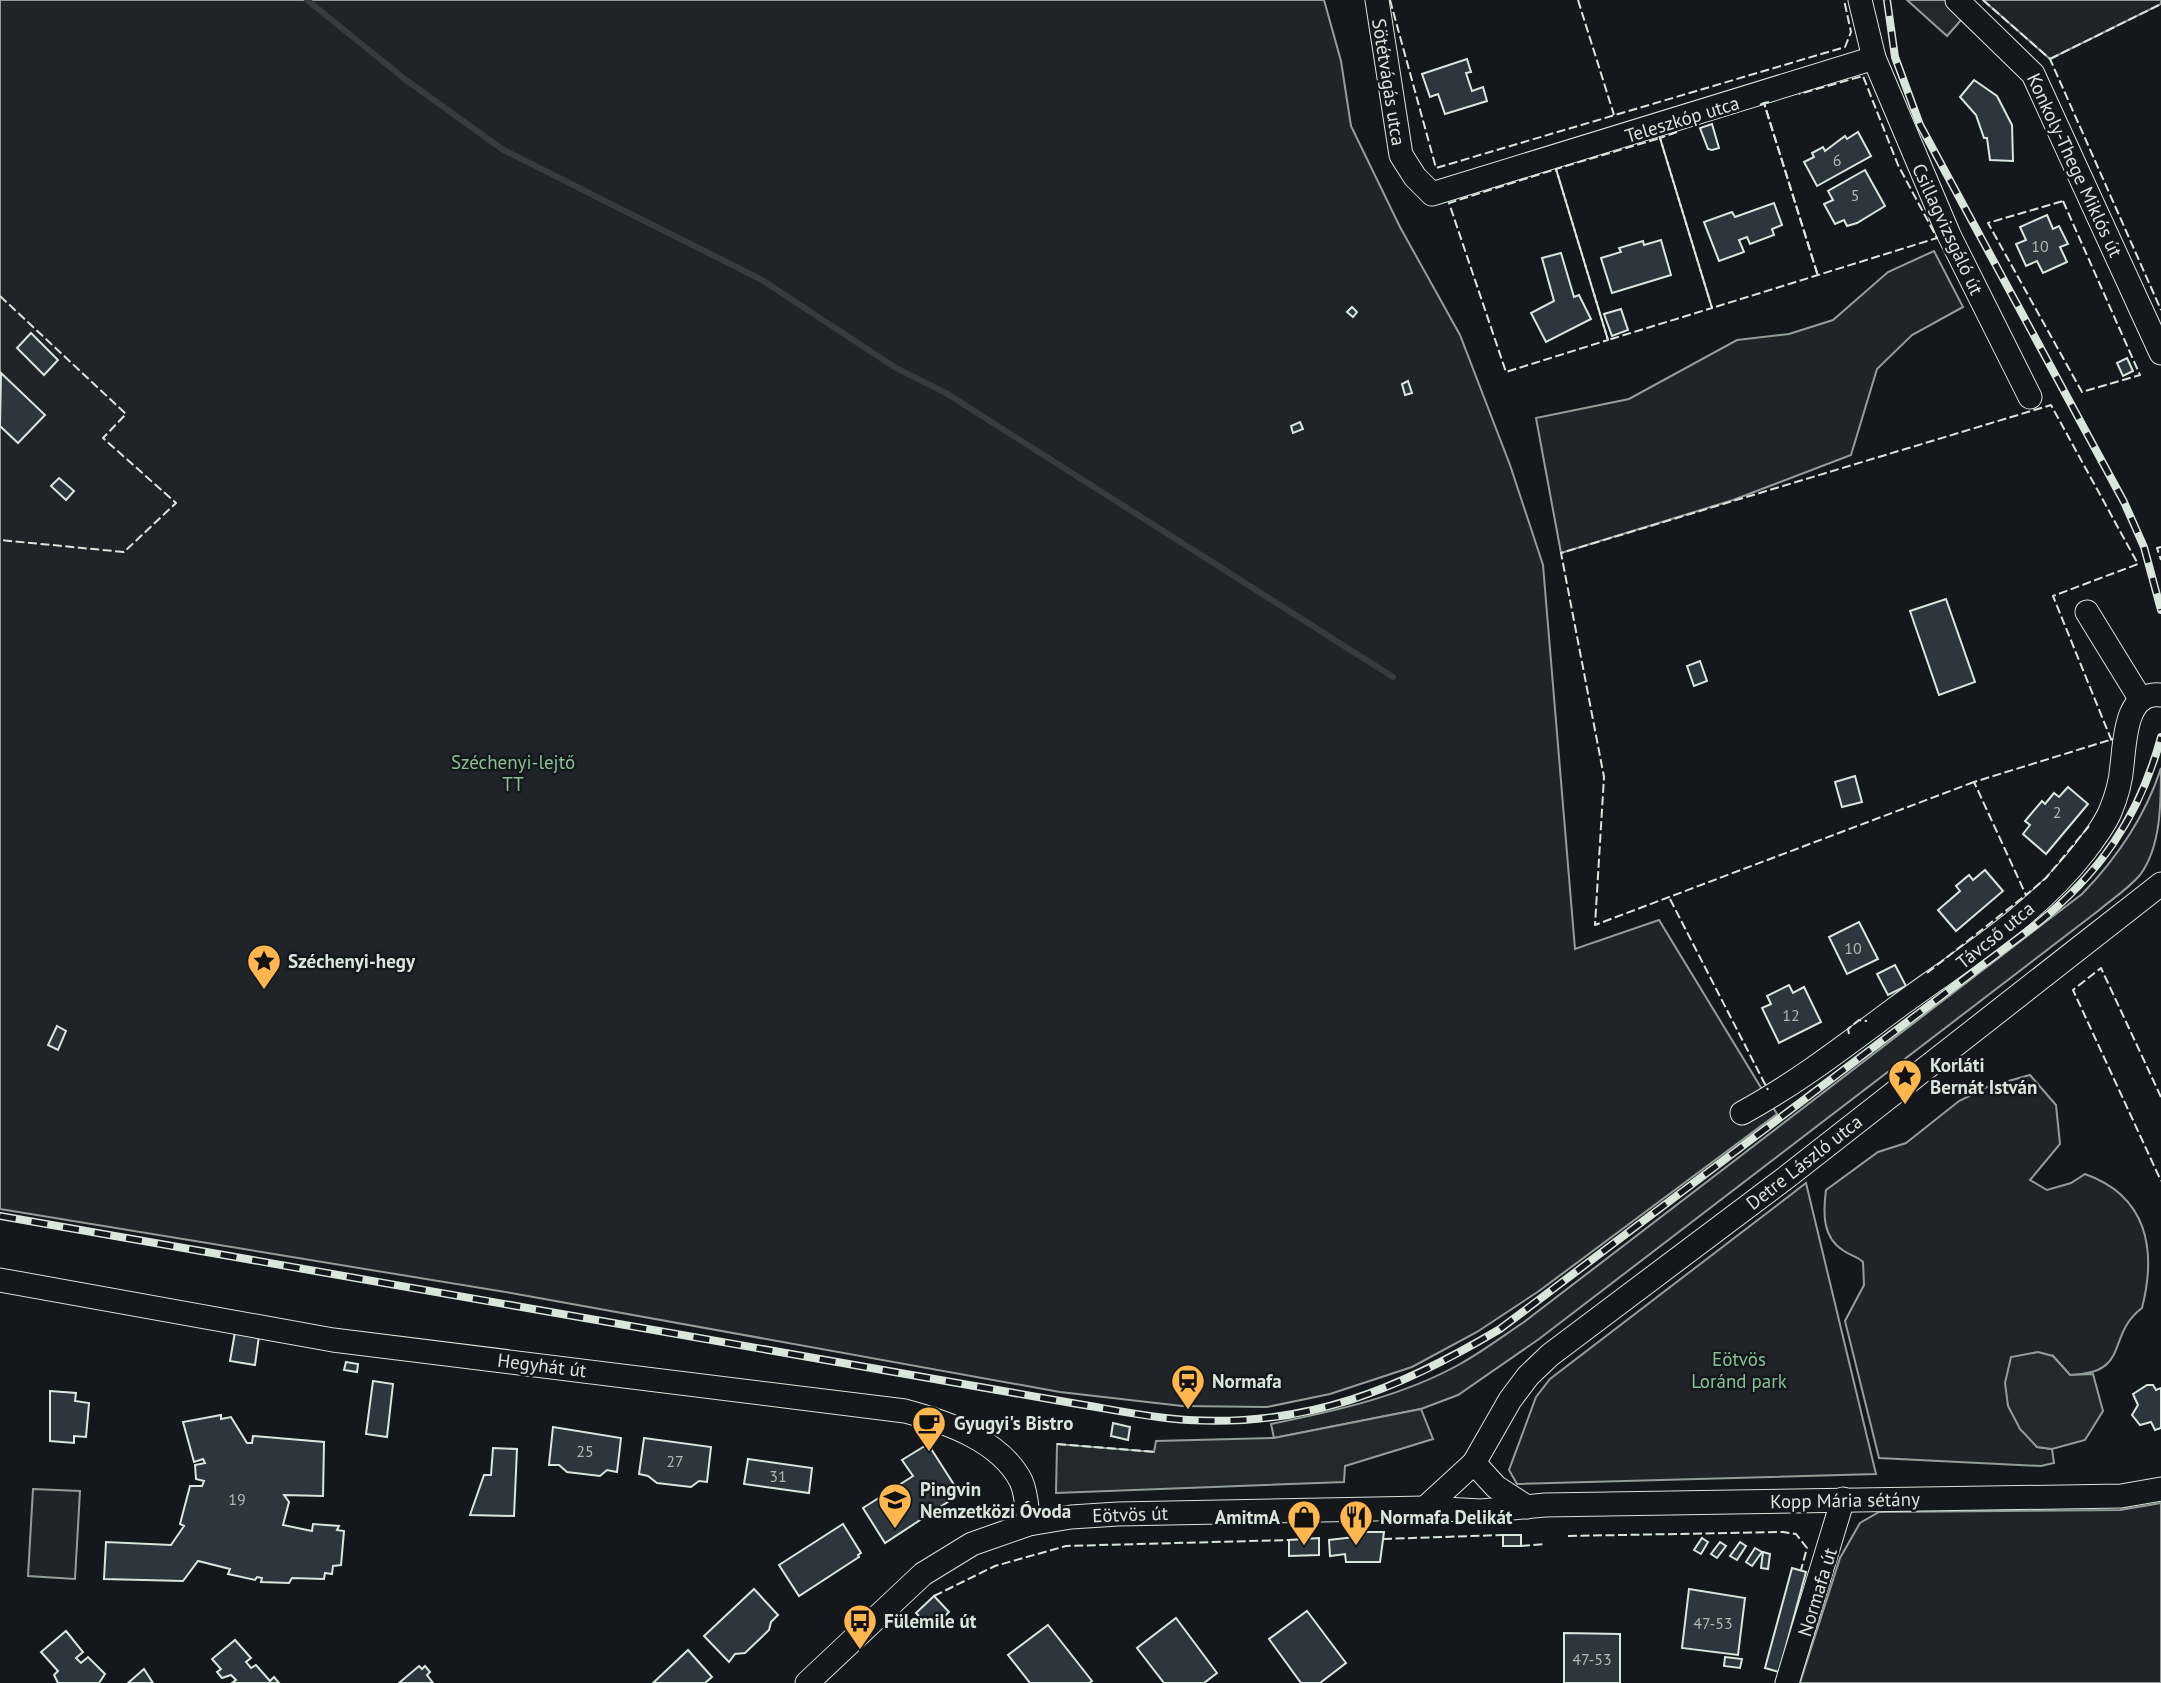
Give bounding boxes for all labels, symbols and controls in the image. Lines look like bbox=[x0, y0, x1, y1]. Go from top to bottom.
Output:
street label: Sötétvágás utca bbox=[1367, 17, 1411, 147]
street label: Konkoly-Thege Miklós út bbox=[2022, 69, 2128, 261]
street label: Teleszkóp utca bbox=[1622, 90, 1742, 148]
house number: 6 bbox=[1833, 150, 1841, 170]
street label: Csillagvizsgáló út bbox=[1907, 159, 1989, 299]
house number: 5 bbox=[1851, 185, 1859, 205]
house number: 10 bbox=[2031, 236, 2049, 256]
park label: Széchenyi-lejtő TT bbox=[451, 750, 575, 796]
house number: 2 bbox=[2053, 802, 2061, 822]
street label: Távcső utca bbox=[1951, 896, 2039, 974]
house number: 10 bbox=[1844, 938, 1862, 958]
place icon: Széchenyi-hegy bbox=[245, 942, 283, 991]
place label: Széchenyi-hegy bbox=[288, 949, 416, 973]
house number: 12 bbox=[1782, 1005, 1800, 1025]
place label: Korláti Bernát István bbox=[1930, 1053, 2037, 1099]
place icon: Korláti Bernát István bbox=[1886, 1057, 1924, 1106]
street label: Detre László utca bbox=[1741, 1109, 1867, 1215]
park label: Eötvös Loránd park bbox=[1691, 1347, 1787, 1393]
street label: Hegyhát út bbox=[496, 1348, 588, 1382]
station icon: Normafa bbox=[1169, 1362, 1207, 1411]
place label: Normafa bbox=[1212, 1369, 1282, 1393]
cafe icon: Gyugyi's Bistro bbox=[910, 1404, 948, 1453]
place label: Gyugyi's Bistro bbox=[954, 1411, 1073, 1435]
house number: 25 bbox=[576, 1441, 594, 1461]
house number: 27 bbox=[666, 1451, 684, 1471]
house number: 31 bbox=[769, 1466, 787, 1486]
place label: Pingvin Nemzetközi Óvoda bbox=[920, 1477, 1071, 1523]
school or university icon: Pingvin Nemzetközi Óvoda bbox=[876, 1481, 914, 1530]
street label: Kopp Mária sétány bbox=[1770, 1487, 1920, 1513]
house number: 19 bbox=[228, 1489, 246, 1509]
shop icon: AmitmA bbox=[1285, 1498, 1323, 1547]
restaurant icon: Normafa Delikát bbox=[1337, 1498, 1375, 1547]
street label: Eötvös út bbox=[1092, 1501, 1169, 1527]
place label: AmitmA bbox=[1215, 1505, 1280, 1529]
place label: Normafa Delikát bbox=[1380, 1505, 1513, 1529]
street label: Normafa út bbox=[1792, 1544, 1842, 1639]
bus stop icon: Fülemile út bbox=[841, 1602, 879, 1651]
place label: Fülemile út bbox=[884, 1609, 977, 1633]
house number: 47-53 bbox=[1693, 1613, 1733, 1633]
house number: 47-53 bbox=[1572, 1649, 1612, 1669]

